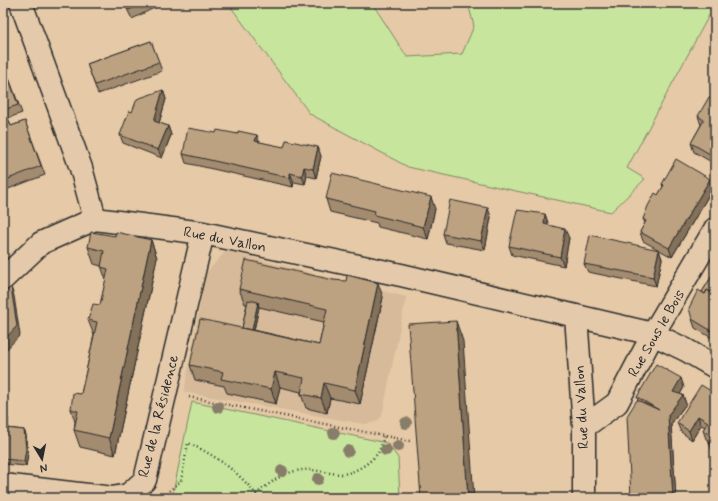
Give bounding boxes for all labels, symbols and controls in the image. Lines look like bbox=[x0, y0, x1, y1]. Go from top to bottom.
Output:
street label: Rue du Vallon bbox=[182, 222, 268, 258]
street label: Rue Sous le Bois bbox=[624, 286, 690, 381]
street label: Rue de la Résidence bbox=[134, 353, 184, 480]
street label: Rue du Vallon bbox=[570, 364, 594, 449]
north arrow bbox=[22, 439, 62, 479]
text: N bbox=[39, 460, 48, 475]

